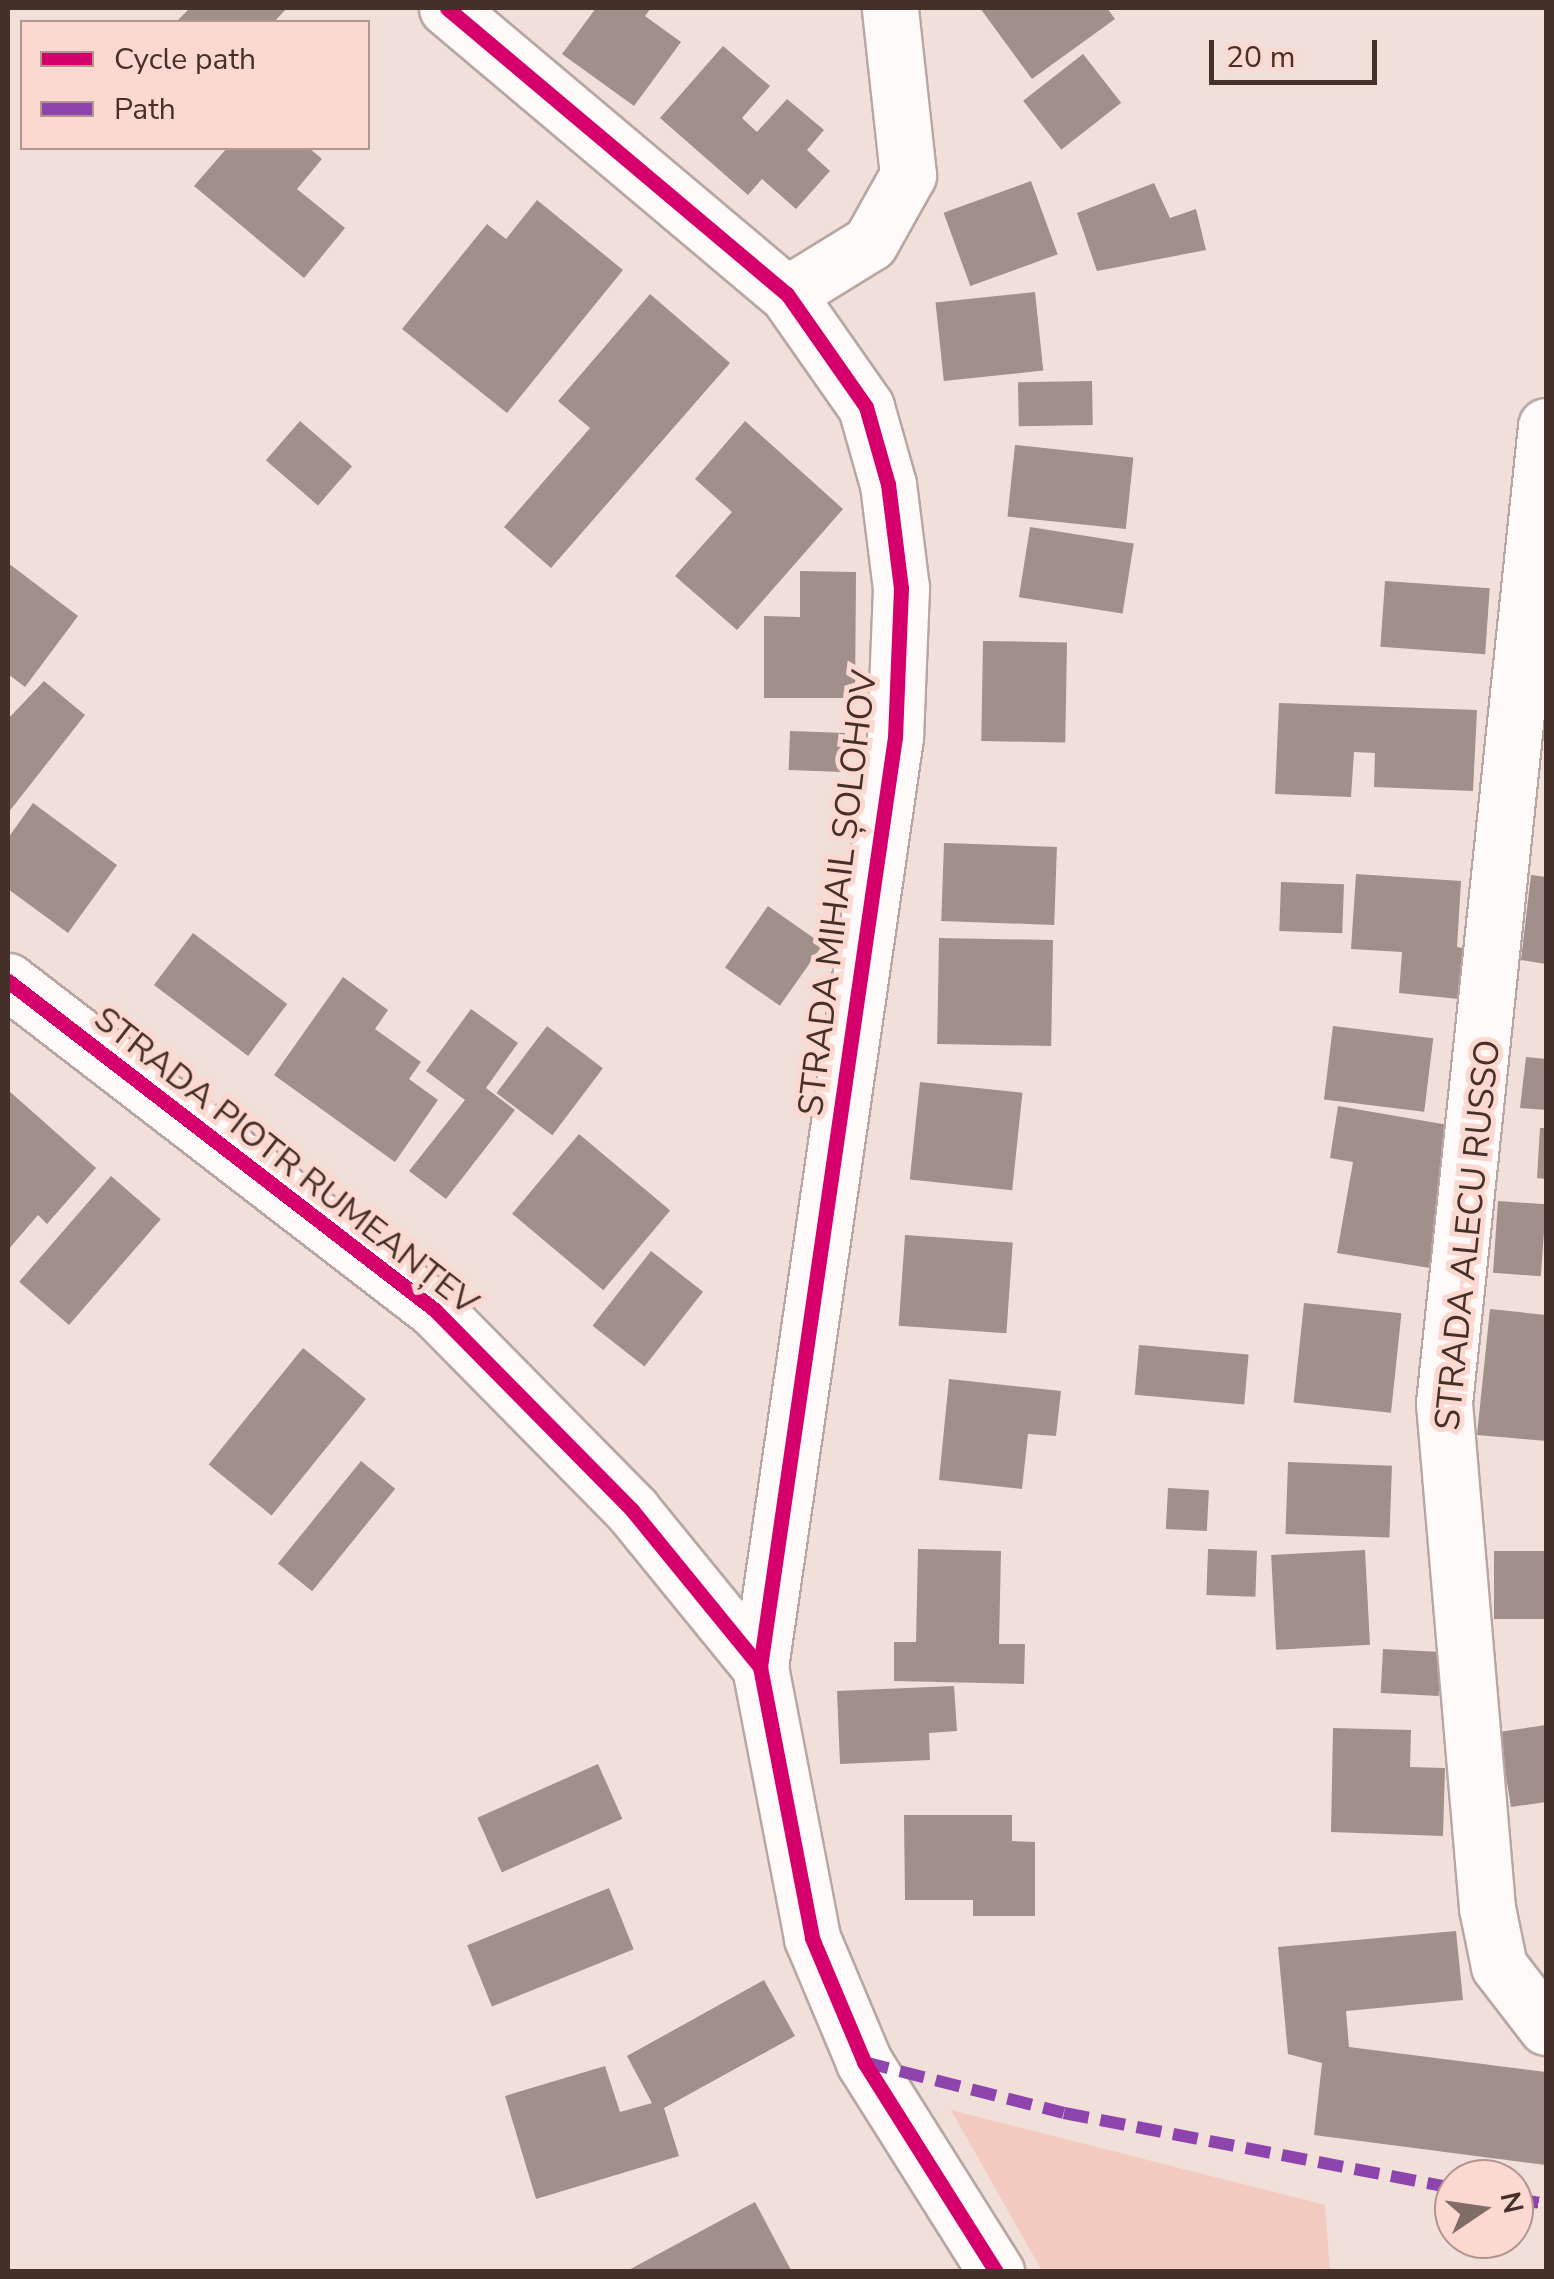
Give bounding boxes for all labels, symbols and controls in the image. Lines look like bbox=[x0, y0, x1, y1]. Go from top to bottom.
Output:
legend bbox=[20, 20, 370, 150]
scale bar bbox=[1214, 20, 1382, 82]
text: 20 m bbox=[1226, 37, 1295, 78]
text: Cycle path bbox=[114, 39, 256, 80]
text: Path bbox=[114, 89, 176, 130]
street label: STRADA MIHAIL ȘOLOHOV bbox=[790, 668, 886, 1118]
street label: STRADA PIOTR RUMEANȚEV bbox=[86, 998, 486, 1324]
street label: STRADA ALECU RUSSO bbox=[1427, 1038, 1509, 1432]
north arrow bbox=[1434, 2159, 1534, 2259]
text: N bbox=[1490, 2188, 1532, 2217]

